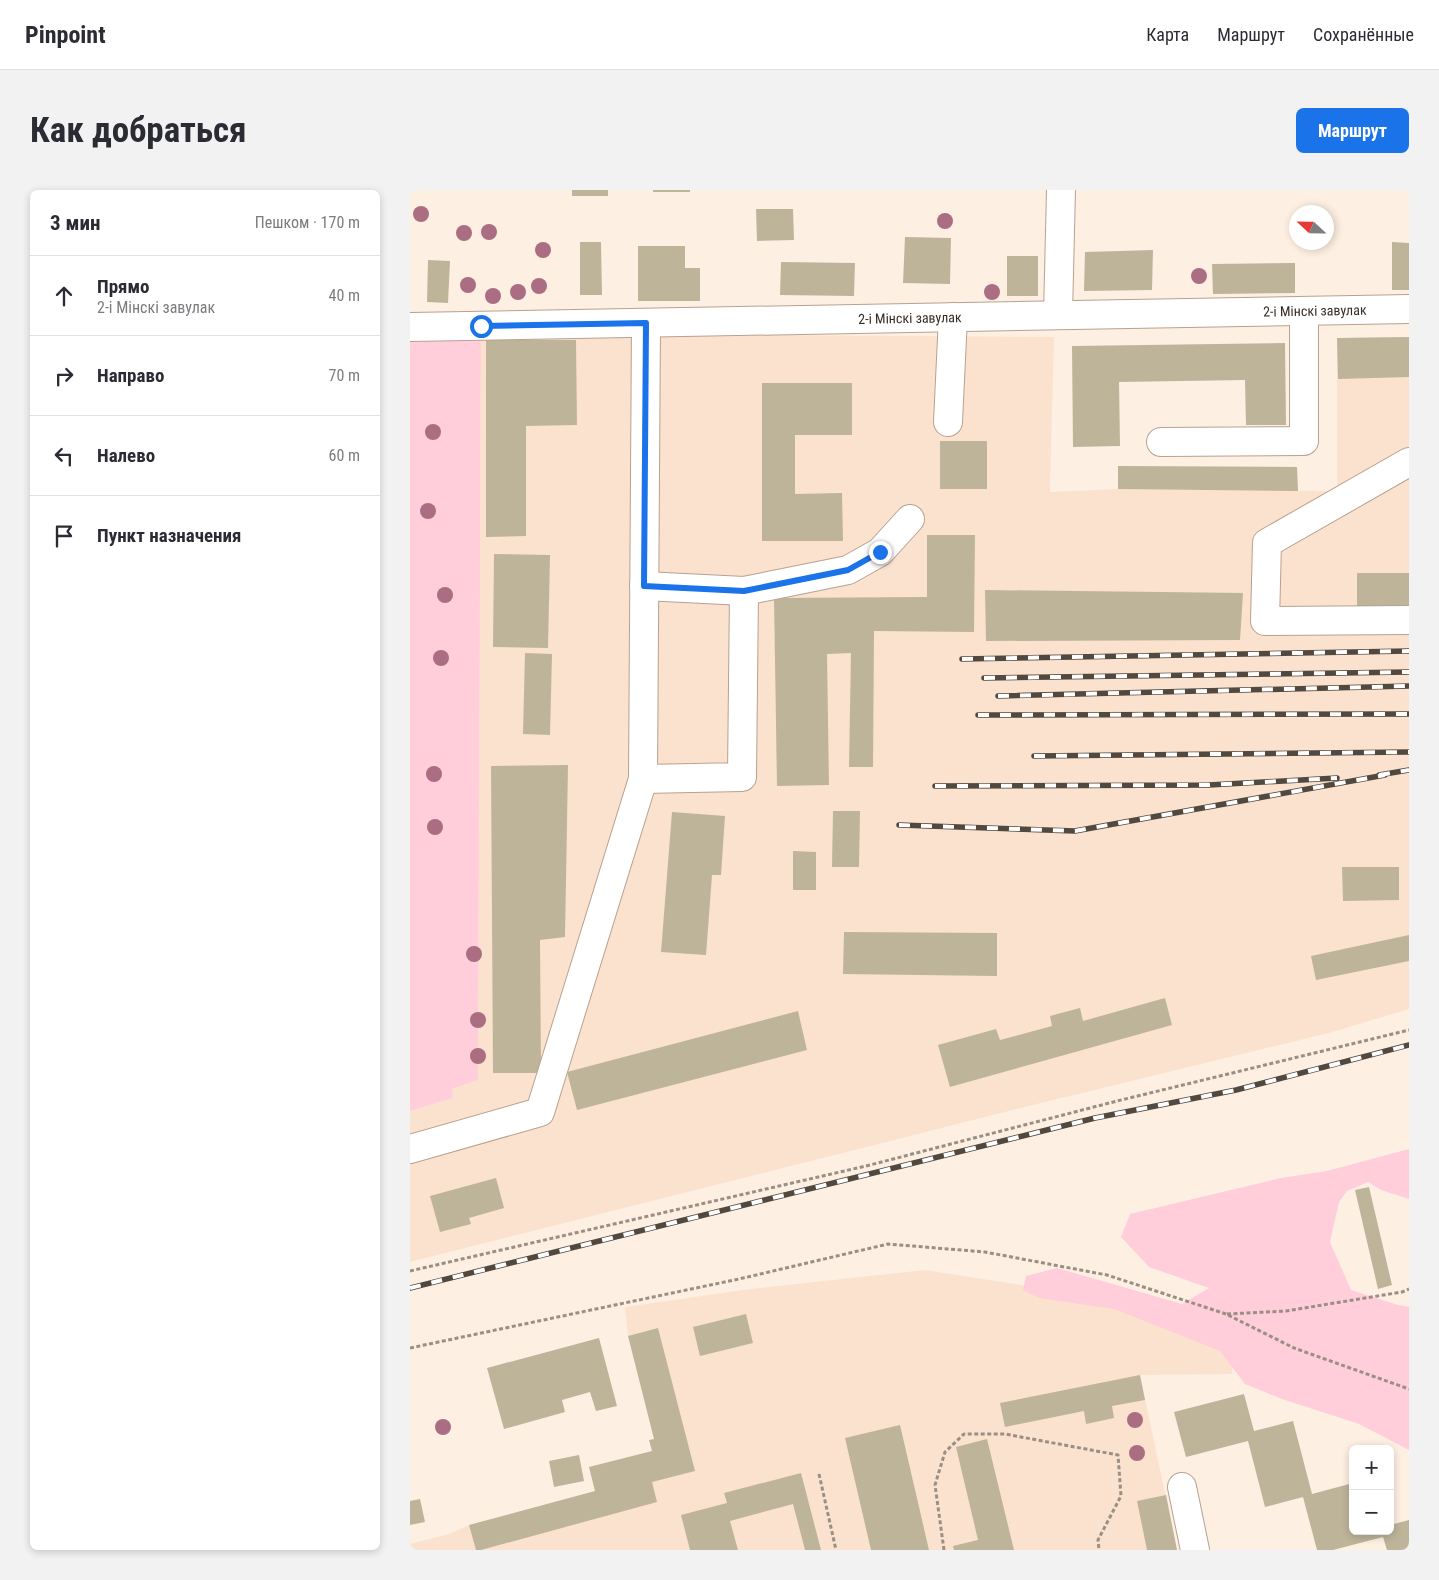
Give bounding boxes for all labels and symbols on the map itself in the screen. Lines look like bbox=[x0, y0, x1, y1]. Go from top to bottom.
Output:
north arrow bbox=[1289, 205, 1334, 250]
street label: 2-і Мінскі завулак bbox=[1263, 302, 1367, 320]
street label: 2-і Мінскі завулак bbox=[858, 309, 962, 327]
route start bbox=[470, 315, 493, 338]
route end bbox=[869, 541, 892, 564]

